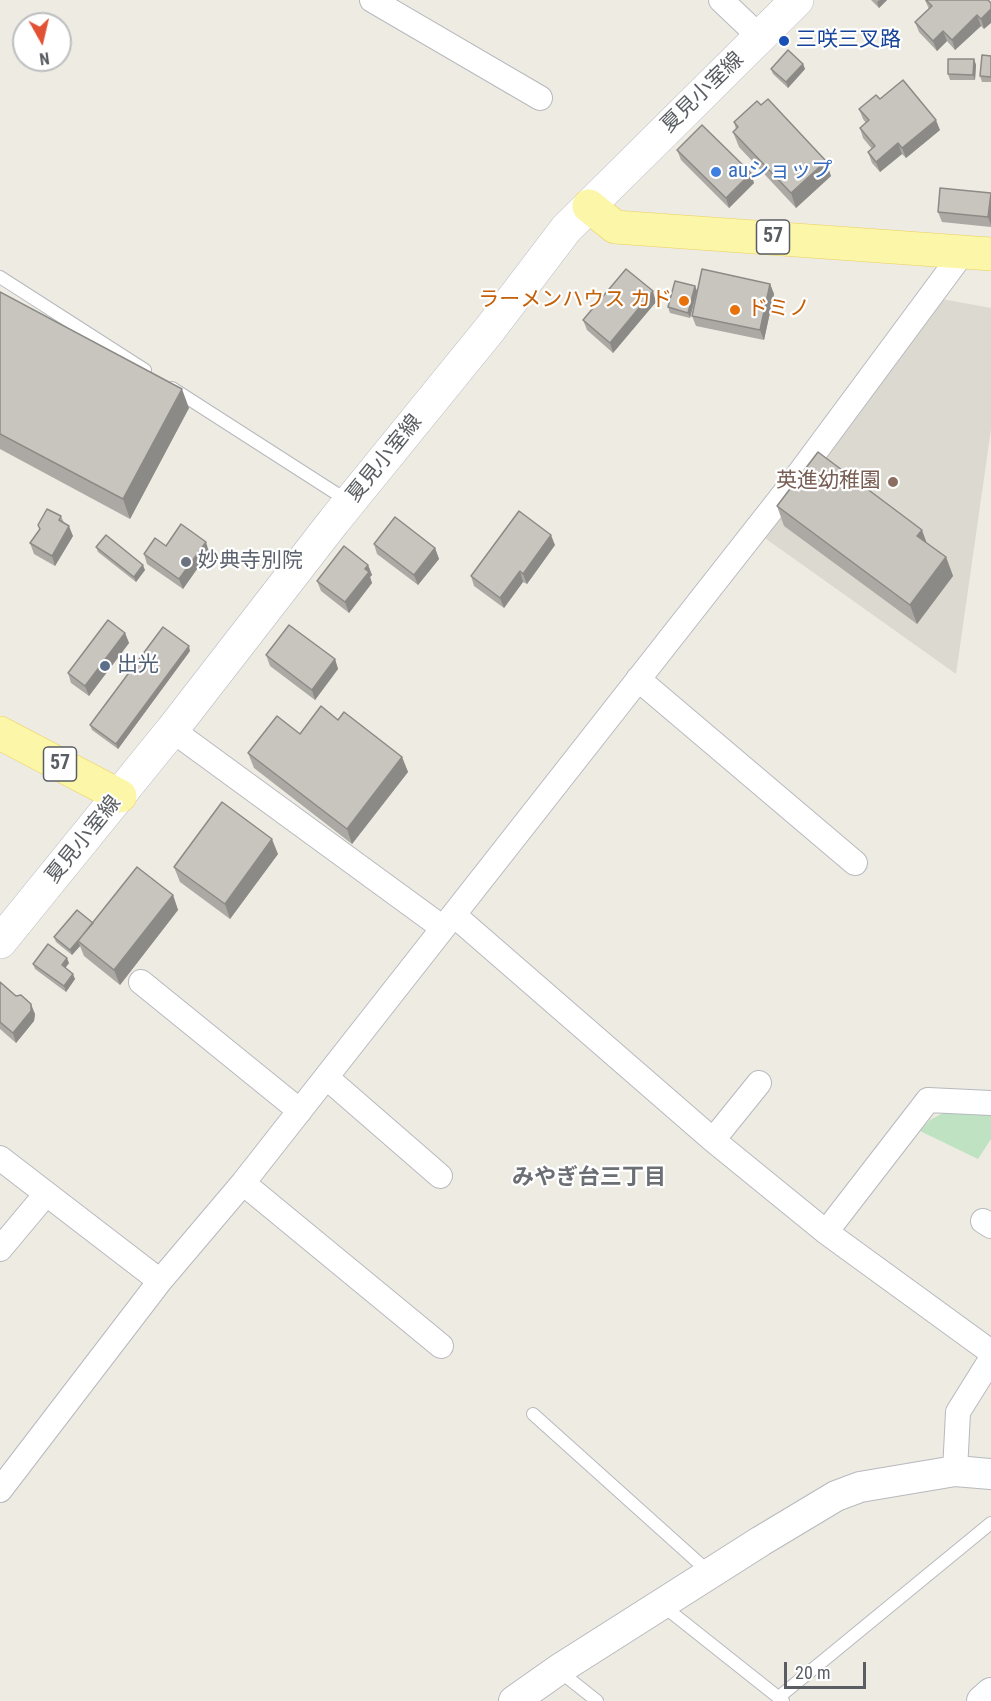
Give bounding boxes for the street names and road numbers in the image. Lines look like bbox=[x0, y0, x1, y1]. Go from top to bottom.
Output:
street label: 夏見小室線 bbox=[656, 47, 750, 139]
road number: 57 bbox=[756, 220, 790, 254]
street label: 夏見小室線 bbox=[342, 410, 428, 508]
road number: 57 bbox=[44, 747, 76, 781]
street label: 夏見小室線 bbox=[41, 791, 127, 889]

